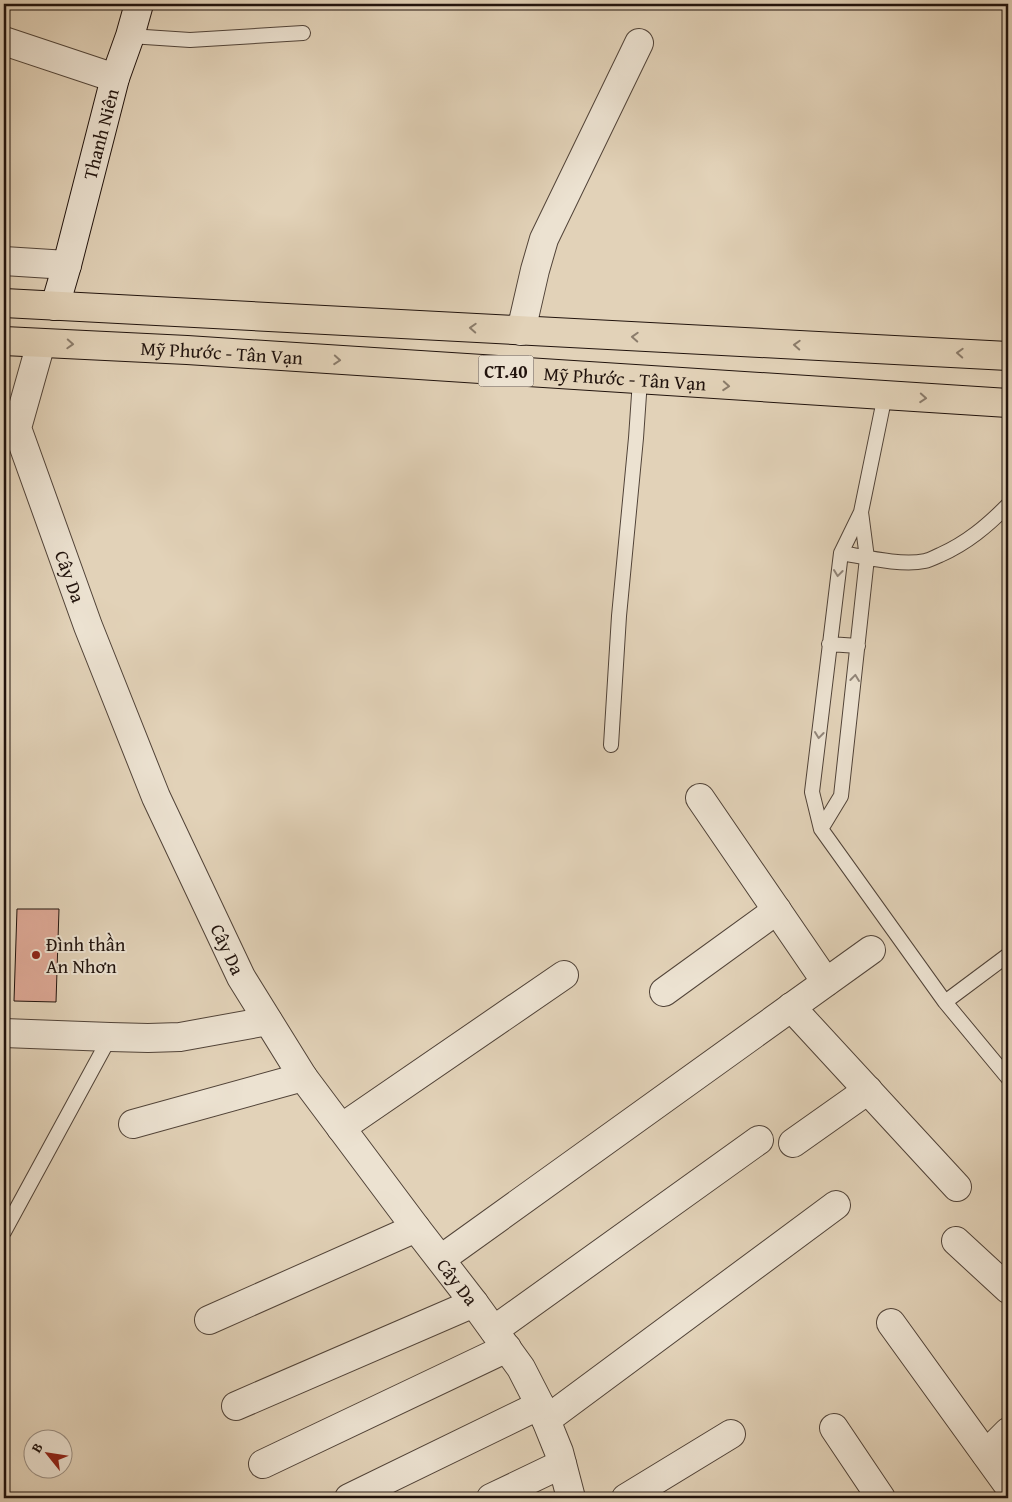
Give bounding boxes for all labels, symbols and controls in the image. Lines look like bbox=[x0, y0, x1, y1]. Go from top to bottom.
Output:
street label: Thanh Niên bbox=[75, 85, 126, 183]
one-way arrow bbox=[468, 323, 476, 334]
one-way arrow bbox=[631, 331, 639, 342]
street label: Mỹ Phước - Tân Vạn bbox=[140, 334, 304, 371]
one-way arrow bbox=[66, 339, 74, 350]
one-way arrow bbox=[793, 339, 801, 350]
one-way arrow bbox=[955, 348, 963, 359]
one-way arrow bbox=[333, 355, 341, 366]
road number: CT.40 bbox=[478, 356, 534, 386]
street label: Mỹ Phước - Tân Vạn bbox=[543, 359, 707, 397]
one-way arrow bbox=[722, 380, 730, 391]
one-way arrow bbox=[919, 392, 927, 403]
street label: Cây Da bbox=[48, 547, 92, 606]
one-way arrow bbox=[833, 569, 844, 577]
one-way arrow bbox=[849, 673, 860, 681]
one-way arrow bbox=[814, 731, 825, 739]
street label: Cây Da bbox=[204, 919, 252, 979]
place label: Đình thần An Nhơn bbox=[46, 930, 126, 980]
marker: Đình thần An Nhơn bbox=[30, 949, 42, 961]
street label: Cây Da bbox=[430, 1252, 485, 1312]
north arrow bbox=[22, 1430, 72, 1480]
text: B bbox=[26, 1439, 48, 1456]

